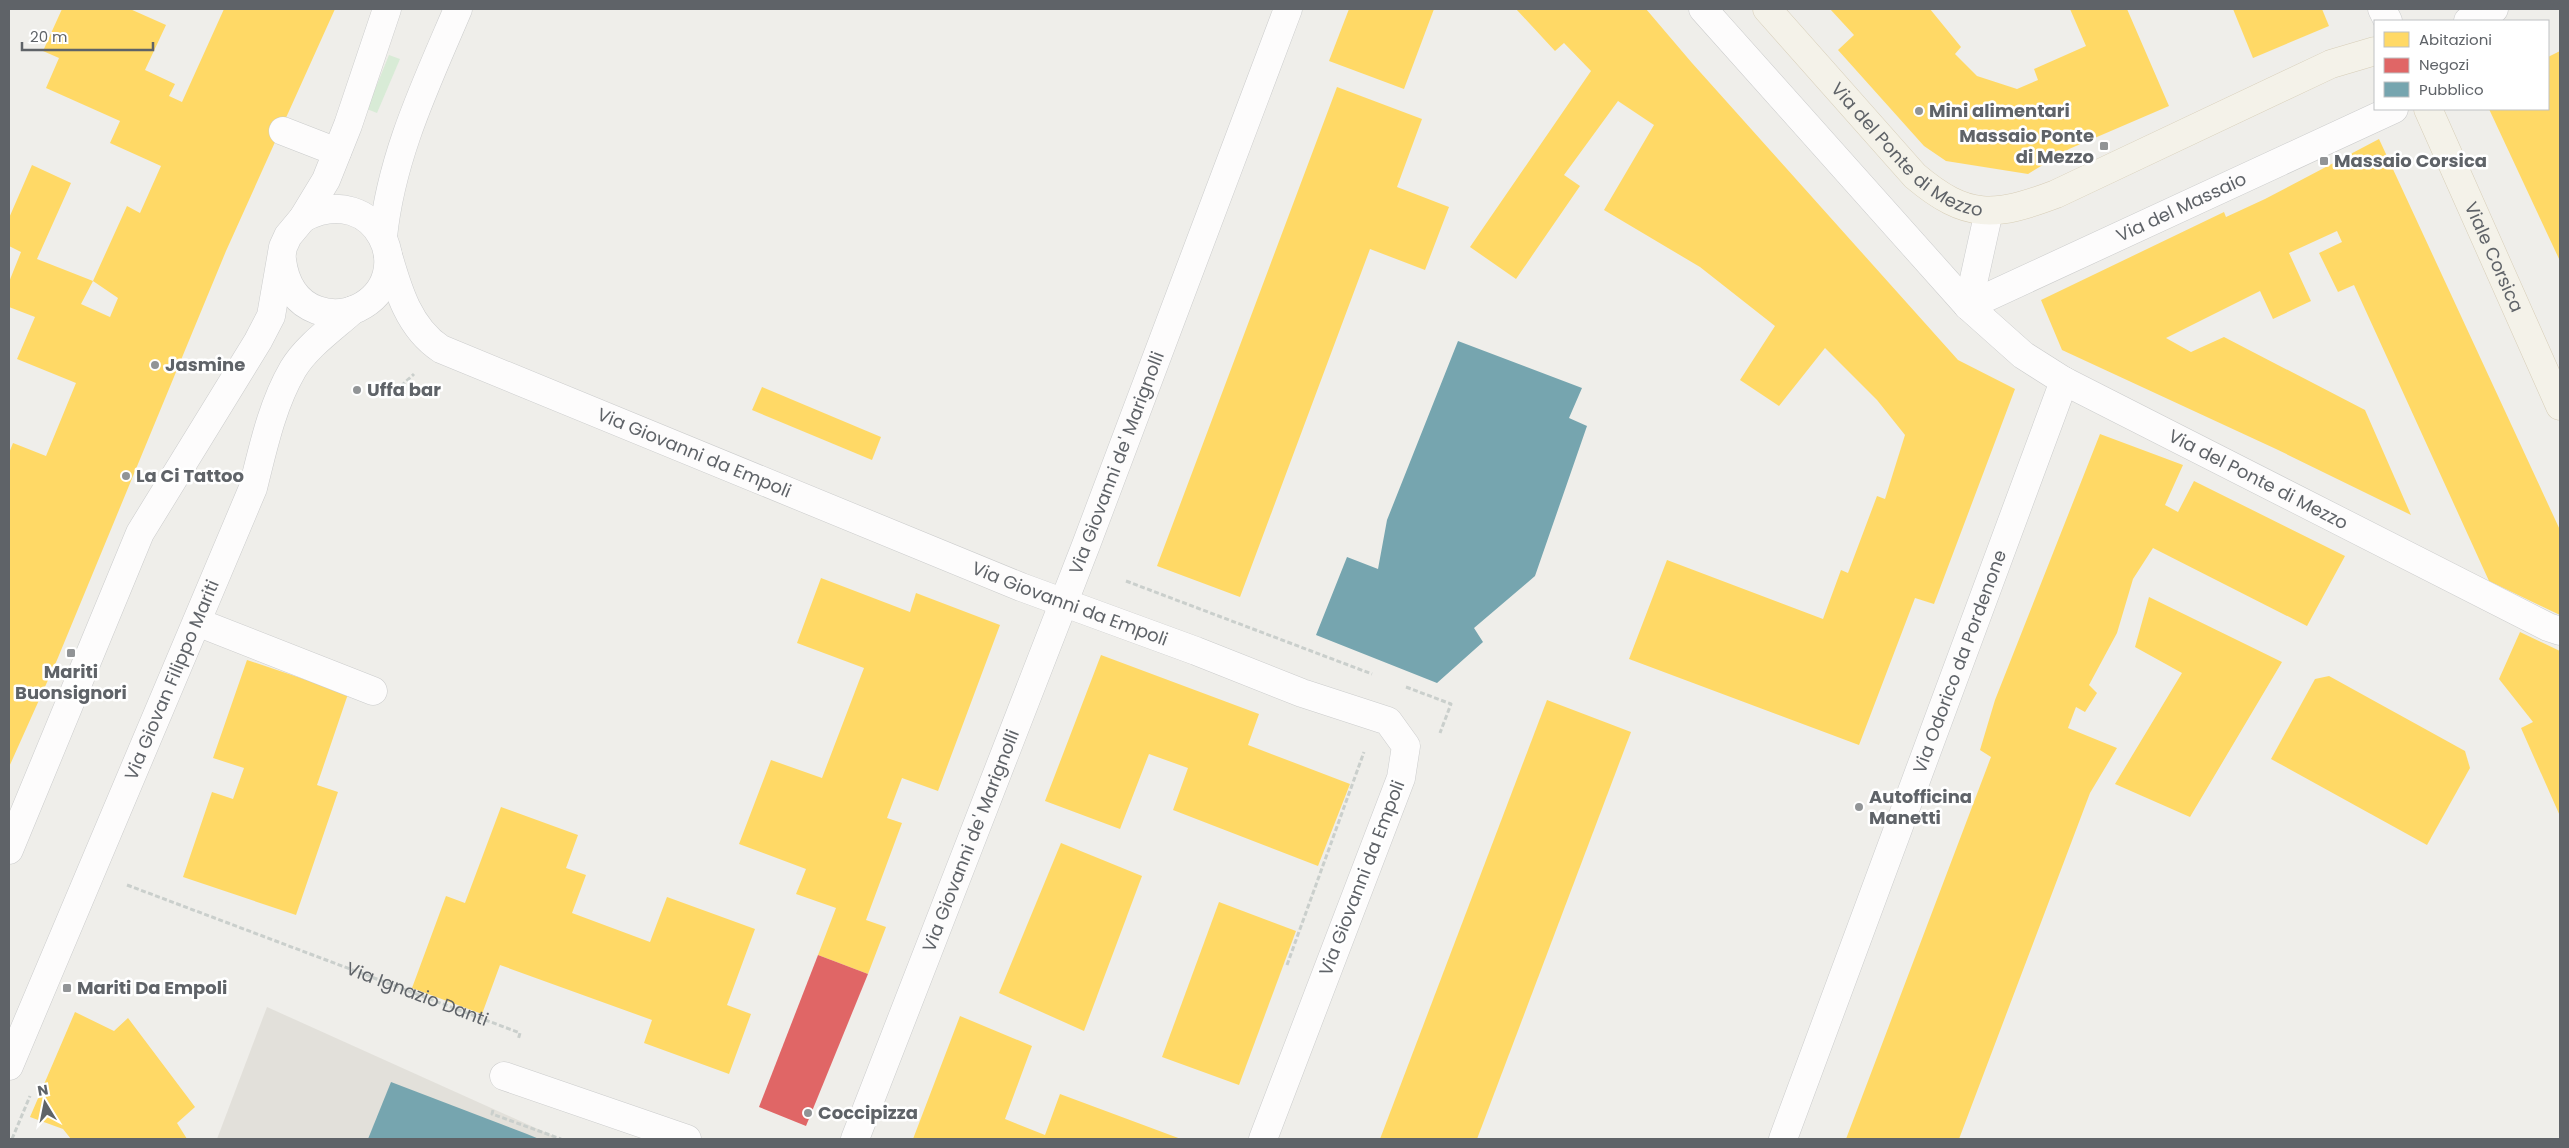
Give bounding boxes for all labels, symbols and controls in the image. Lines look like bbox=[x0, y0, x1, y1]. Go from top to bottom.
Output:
scale bar bbox=[22, 20, 154, 52]
legend bbox=[2374, 20, 2549, 110]
text: 20 m bbox=[30, 26, 68, 47]
text: Abitazioni bbox=[2419, 29, 2492, 50]
text: Negozi bbox=[2419, 54, 2469, 75]
street label: Via del Ponte di Mezzo bbox=[1826, 77, 1985, 222]
text: Pubblico bbox=[2419, 79, 2484, 100]
place label: Mini alimentari bbox=[1929, 98, 2070, 123]
marker: Mini alimentari bbox=[1913, 105, 1925, 117]
place label: Massaio Ponte di Mezzo bbox=[1959, 123, 2094, 169]
marker: Massaio Ponte di Mezzo bbox=[2098, 140, 2110, 152]
place label: Massaio Corsica bbox=[2334, 148, 2487, 173]
marker: Massaio Corsica bbox=[2318, 155, 2330, 167]
street label: Via del Massaio bbox=[2112, 166, 2250, 248]
street label: Viale Corsica bbox=[2459, 198, 2530, 316]
street label: Via Giovanni de' Marignolli bbox=[1063, 348, 1170, 578]
place label: Jasmine bbox=[165, 352, 245, 377]
marker: Jasmine bbox=[149, 359, 161, 371]
place label: Uffa bar bbox=[367, 377, 441, 402]
marker: Uffa bar bbox=[351, 384, 363, 396]
street label: Via Giovanni da Empoli bbox=[594, 401, 795, 503]
street label: Via del Ponte di Mezzo bbox=[2164, 423, 2352, 535]
place label: La Ci Tattoo bbox=[136, 463, 244, 488]
marker: La Ci Tattoo bbox=[120, 470, 132, 482]
street label: Via Odorico da Pordenone bbox=[1907, 546, 2012, 777]
street label: Via Giovanni da Empoli bbox=[968, 555, 1172, 652]
street label: Via Giovan Filippo Mariti bbox=[118, 576, 225, 784]
marker: Mariti Buonsignori bbox=[65, 647, 77, 659]
place label: Mariti Buonsignori bbox=[15, 659, 127, 705]
street label: Via Giovanni de' Marignolli bbox=[916, 726, 1025, 955]
street label: Via Giovanni da Empoli bbox=[1313, 776, 1410, 979]
place label: Autofficina Manetti bbox=[1869, 784, 1972, 830]
marker: Autofficina Manetti bbox=[1853, 801, 1865, 813]
street label: Via Ignazio Danti bbox=[343, 956, 492, 1032]
place label: Mariti Da Empoli bbox=[77, 975, 227, 1000]
marker: Mariti Da Empoli bbox=[61, 982, 73, 994]
north arrow bbox=[20, 1078, 70, 1128]
text: N bbox=[36, 1079, 50, 1101]
place label: Coccipizza bbox=[818, 1100, 918, 1125]
marker: Coccipizza bbox=[802, 1107, 814, 1119]

